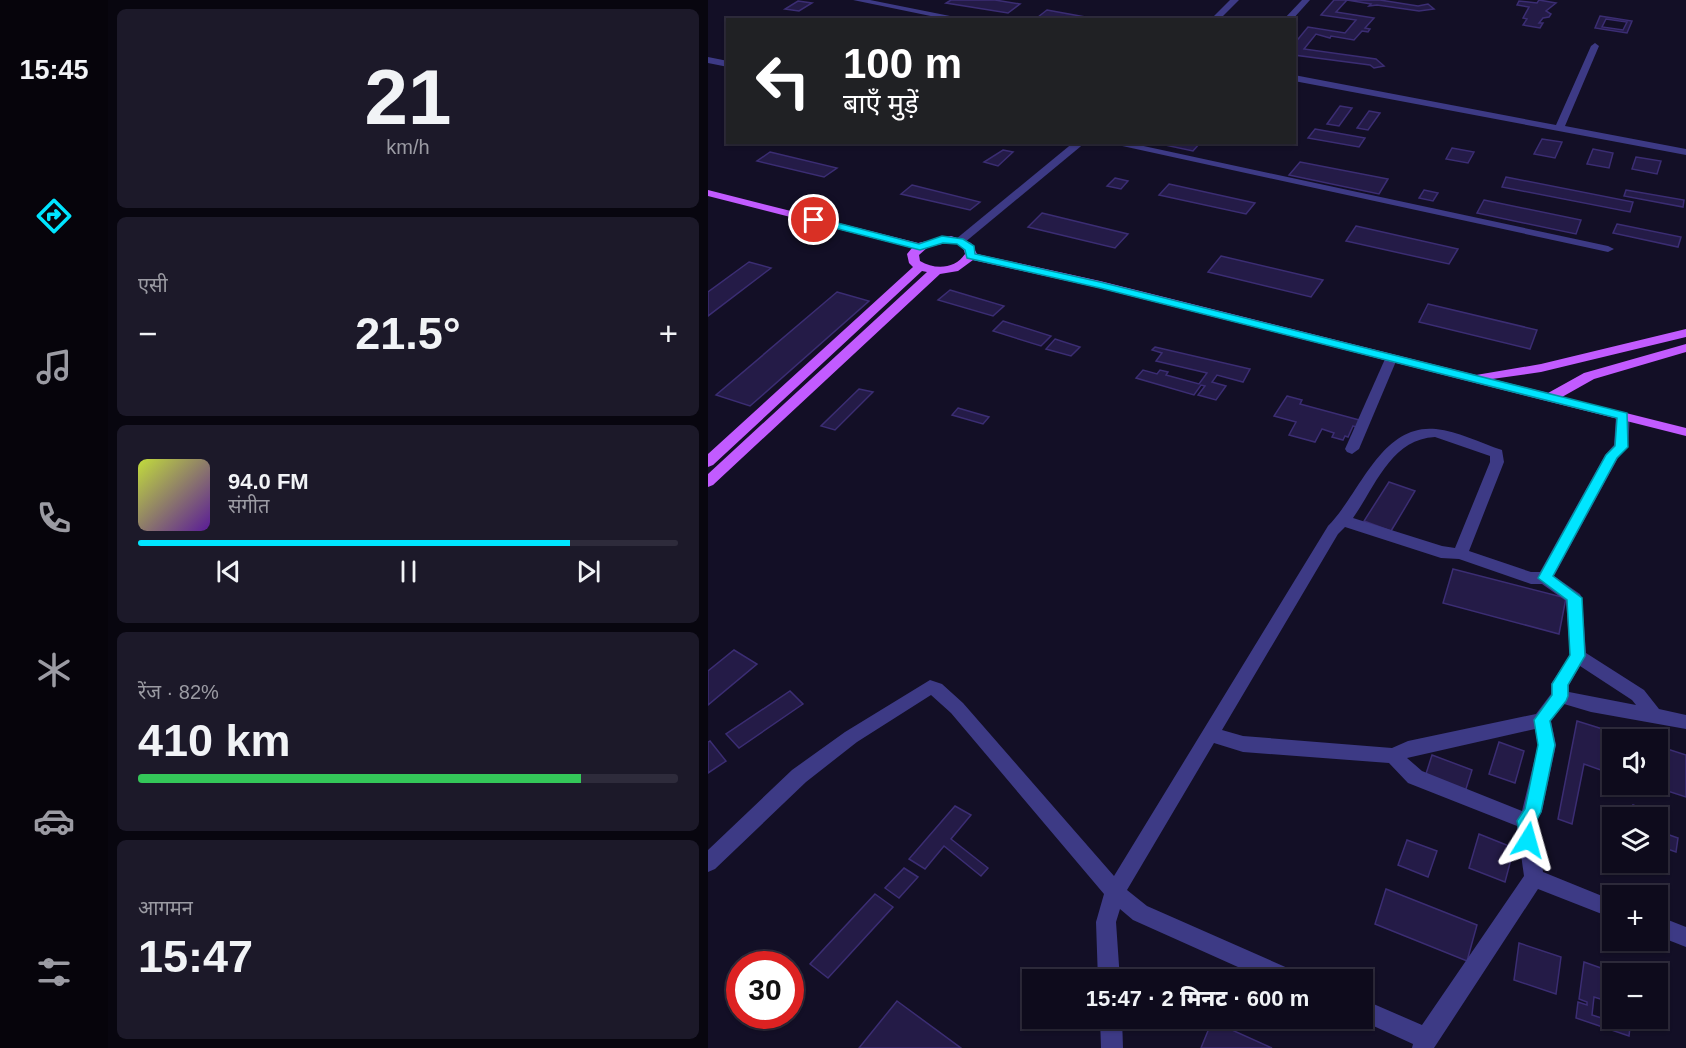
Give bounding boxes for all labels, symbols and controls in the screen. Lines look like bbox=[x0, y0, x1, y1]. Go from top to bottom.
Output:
text: 100 m bbox=[843, 40, 962, 87]
icon: left bbox=[744, 42, 822, 120]
text: 21 bbox=[365, 53, 451, 141]
text: 15:45 bbox=[19, 55, 89, 85]
text: बाएँ मुड़ें bbox=[843, 89, 918, 119]
text: km/h bbox=[386, 136, 430, 158]
pin bbox=[788, 194, 839, 245]
icon: directions bbox=[33, 195, 75, 237]
icon: arrive bbox=[797, 203, 830, 236]
text: एसी bbox=[138, 274, 168, 296]
text: 21.5° bbox=[355, 308, 461, 359]
text: − bbox=[138, 315, 157, 352]
text: + bbox=[659, 315, 678, 352]
icon: music bbox=[33, 346, 75, 388]
text: 94.0 FM bbox=[228, 469, 309, 494]
text: संगीत bbox=[228, 495, 269, 517]
icon: phone bbox=[33, 497, 75, 539]
icon: previous bbox=[212, 555, 245, 588]
icon: pause bbox=[392, 555, 425, 588]
icon: next bbox=[572, 555, 605, 588]
icon: climate bbox=[33, 649, 75, 691]
text: रेंज · 82% bbox=[138, 681, 219, 703]
text: 410 km bbox=[138, 715, 291, 766]
map controls bbox=[1602, 729, 1668, 1029]
button: sound bbox=[1602, 729, 1668, 795]
icon: car bbox=[33, 800, 75, 842]
button: layers bbox=[1602, 807, 1668, 873]
position arrow bbox=[1496, 808, 1560, 872]
button: + bbox=[1602, 885, 1668, 951]
text: आगमन bbox=[138, 897, 193, 919]
text: 15:47 bbox=[138, 931, 253, 982]
icon: filters bbox=[33, 951, 75, 993]
speed limit sign: 30 bbox=[726, 951, 804, 1029]
button: − bbox=[1602, 963, 1668, 1029]
text: 15:47 · 2 मिनट · 600 m bbox=[1086, 986, 1309, 1011]

